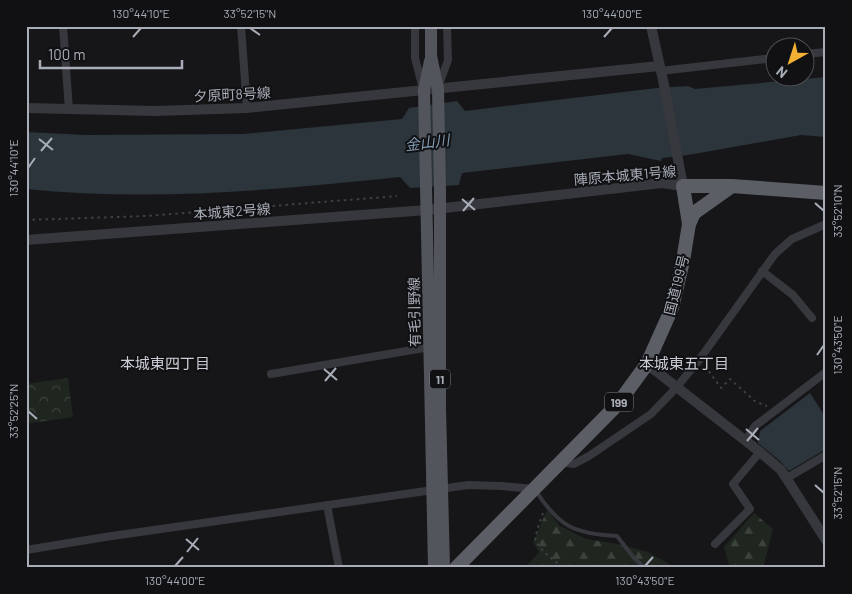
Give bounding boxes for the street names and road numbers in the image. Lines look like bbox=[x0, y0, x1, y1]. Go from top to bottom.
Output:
street label: 夕原町8号線 bbox=[193, 83, 271, 105]
street label: 陣原本城東1号線 bbox=[573, 162, 677, 188]
street label: 本城東2号線 bbox=[193, 200, 271, 222]
street label: 国道199号 bbox=[660, 253, 692, 317]
street label: 有毛引野線 bbox=[405, 277, 423, 347]
road number: 11 bbox=[430, 369, 450, 388]
road number: 199 bbox=[605, 392, 633, 412]

